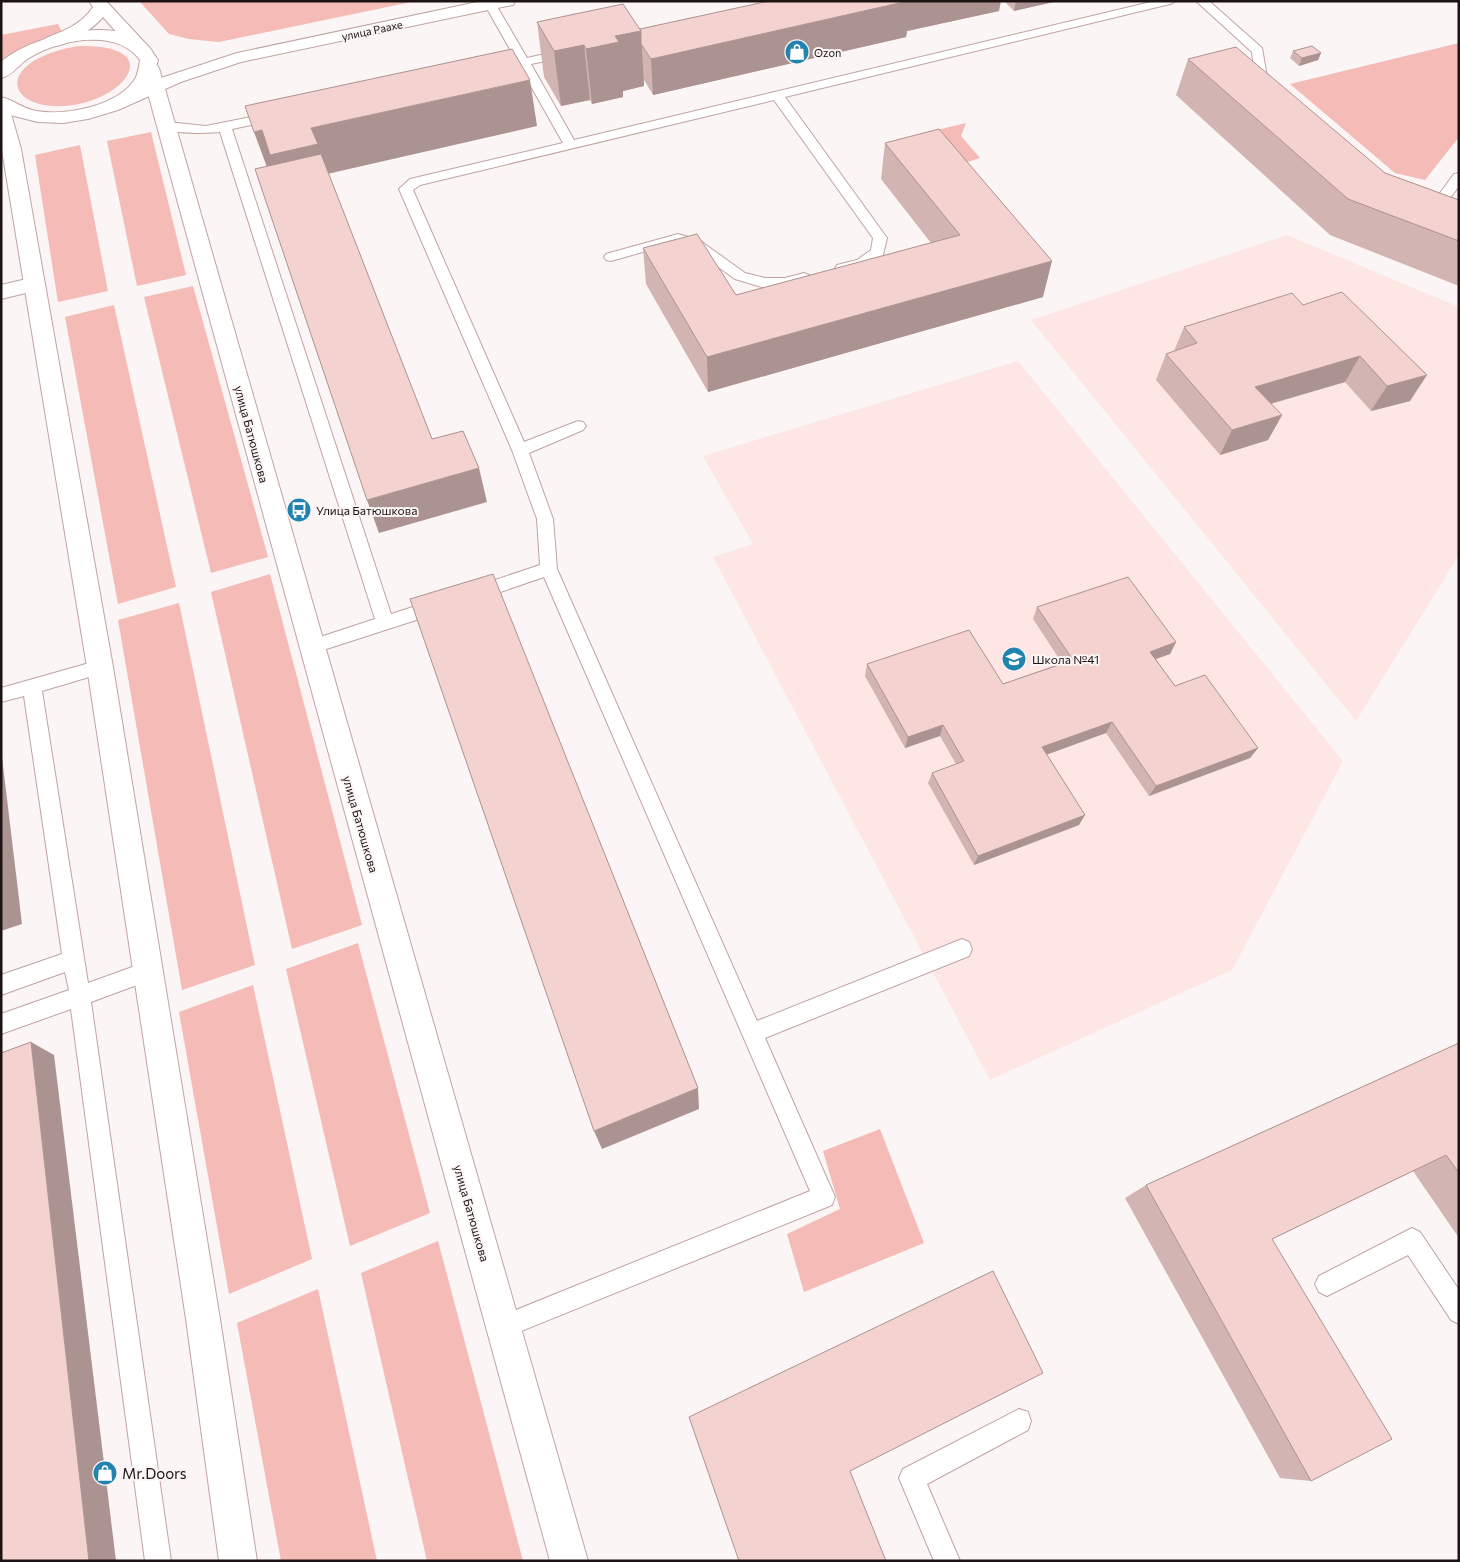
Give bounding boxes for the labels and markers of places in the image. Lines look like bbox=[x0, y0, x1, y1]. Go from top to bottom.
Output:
shop icon: Ozon bbox=[784, 39, 810, 65]
place label: Ozon bbox=[814, 46, 841, 59]
bus stop icon: Улица Батюшкова bbox=[286, 497, 312, 523]
place label: Улица Батюшкова bbox=[316, 503, 417, 517]
school or university icon: Школа №41 bbox=[1001, 646, 1027, 672]
place label: Школа №41 bbox=[1032, 652, 1099, 666]
shop icon: Mr.Doors bbox=[92, 1460, 118, 1486]
place label: Mr.Doors bbox=[122, 1464, 187, 1482]

